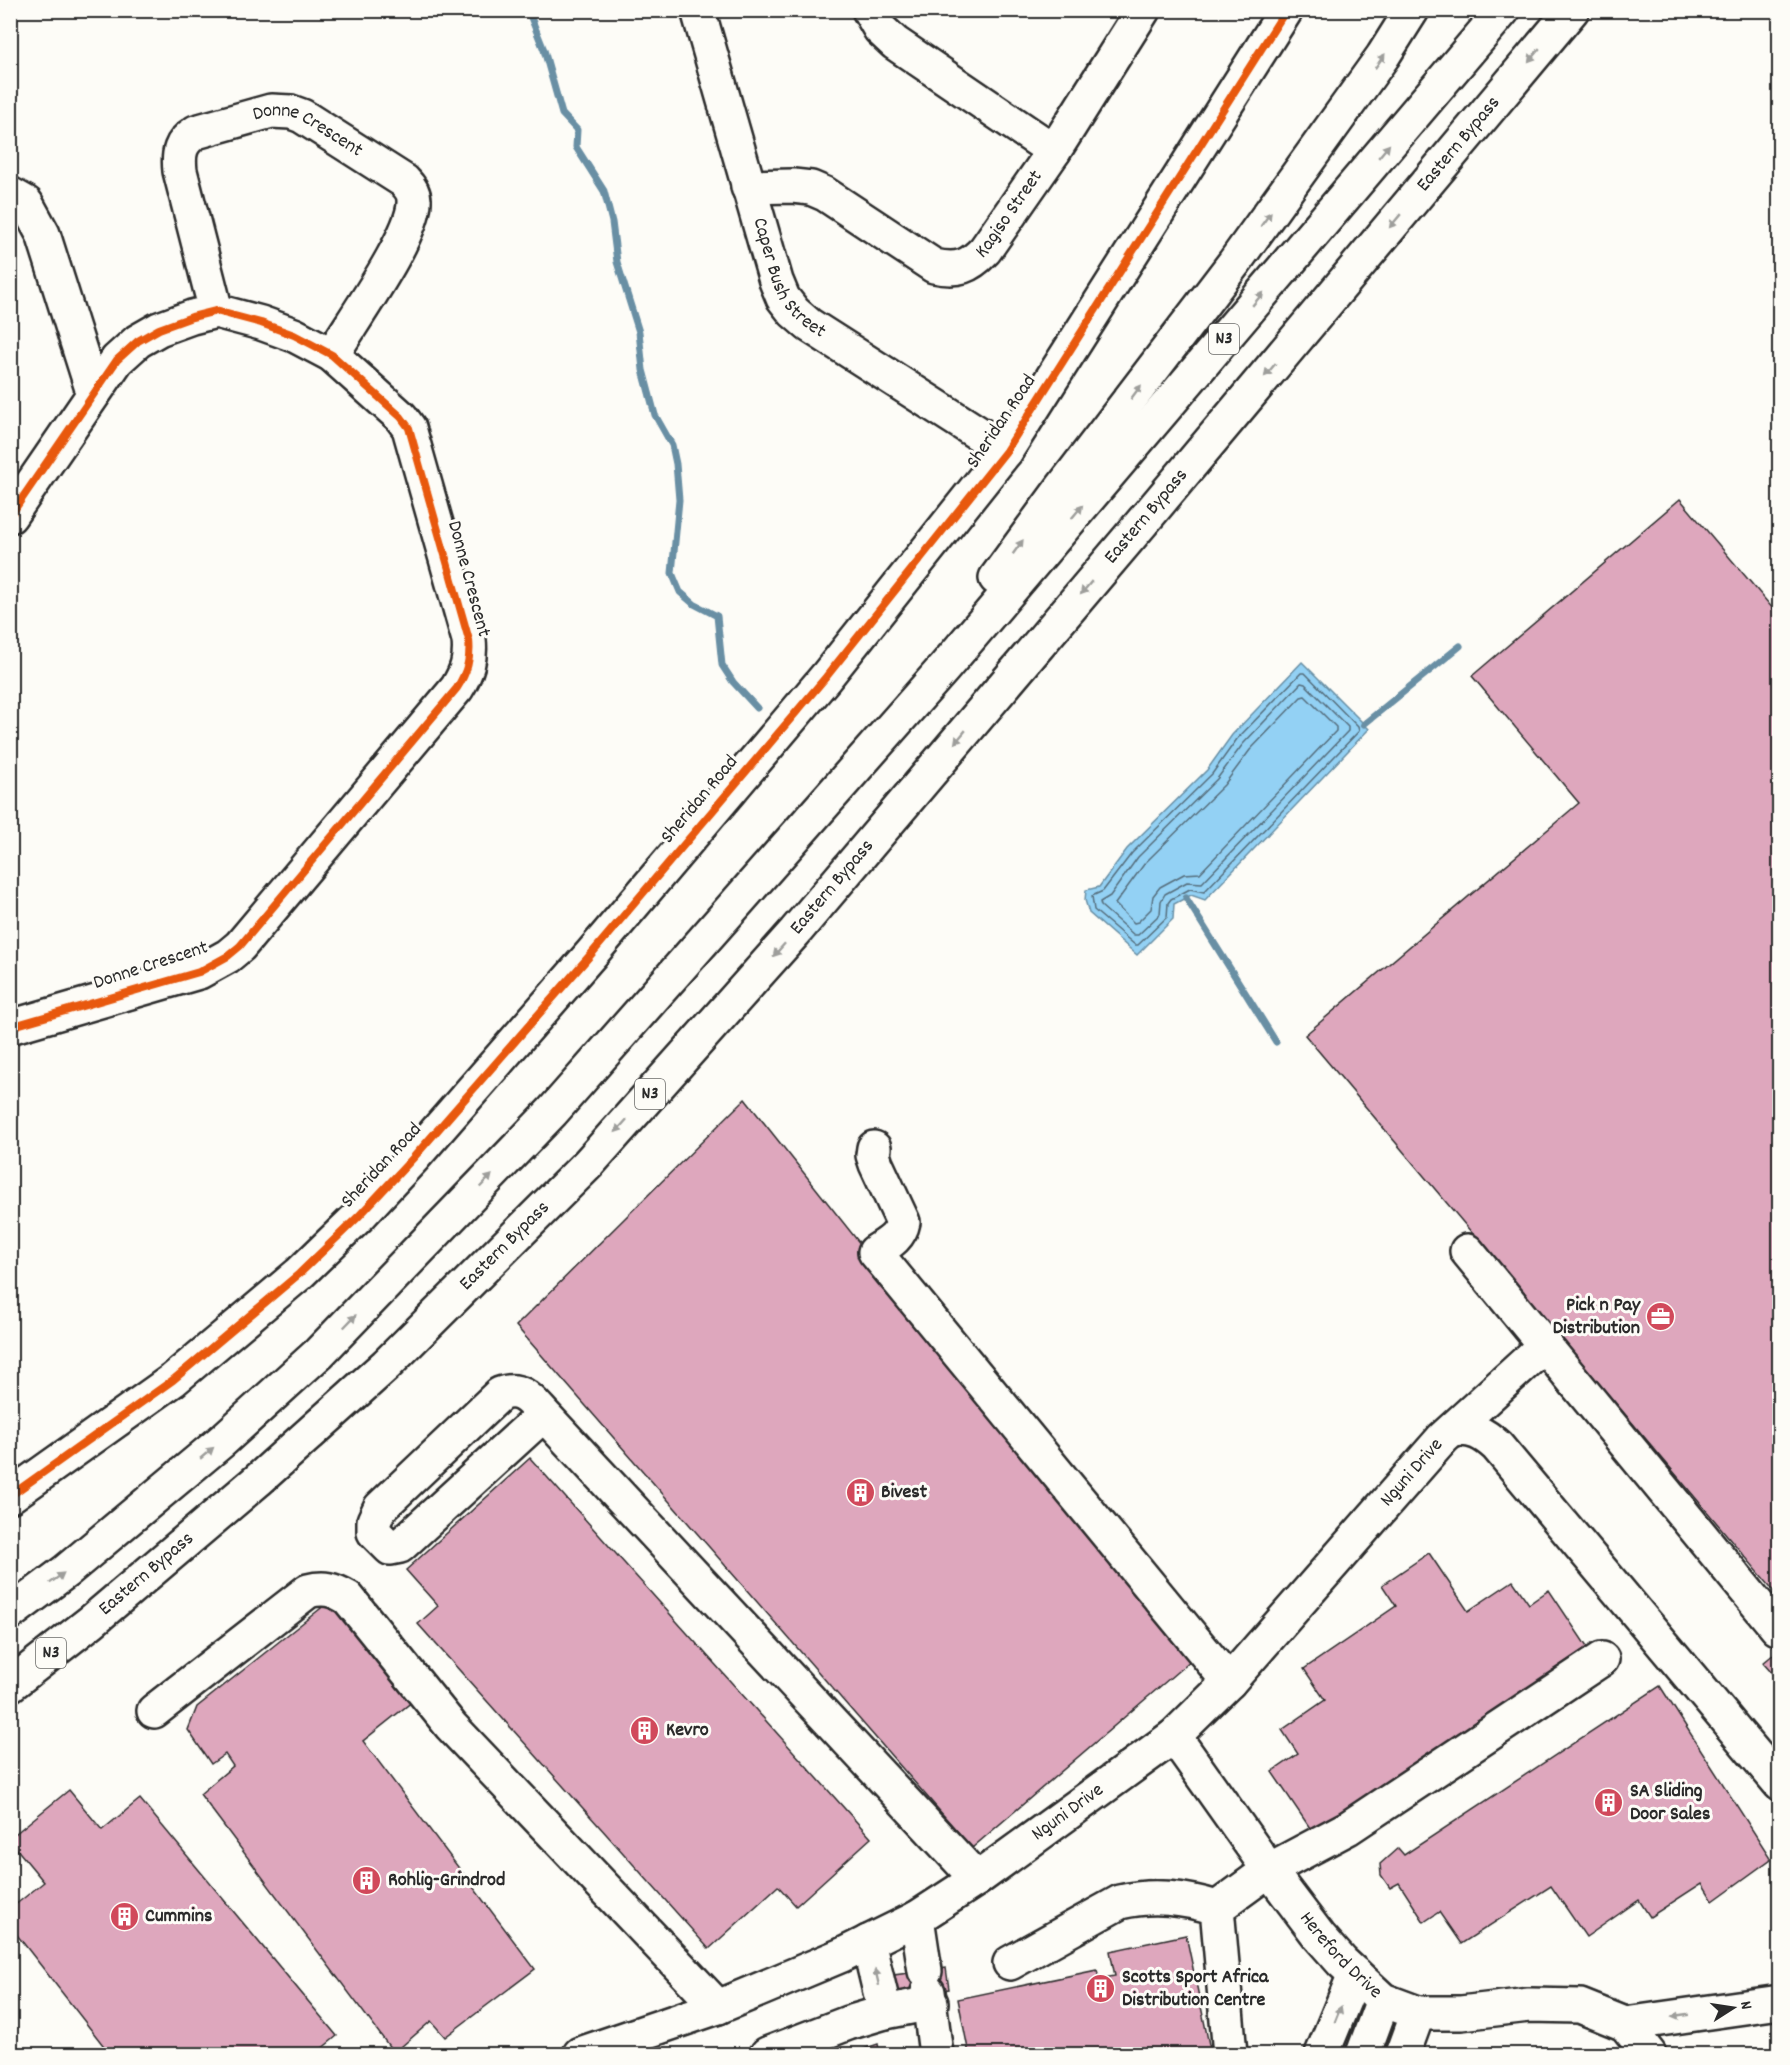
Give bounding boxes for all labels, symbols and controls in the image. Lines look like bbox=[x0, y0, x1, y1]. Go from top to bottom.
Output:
one-way arrow bbox=[1528, 47, 1541, 62]
one-way arrow bbox=[1374, 53, 1386, 69]
street label: Eastern Bypass bbox=[1411, 91, 1508, 198]
street label: Donne Crescent bbox=[250, 97, 368, 165]
one-way arrow bbox=[1377, 144, 1390, 159]
street label: Kagiso Street bbox=[970, 165, 1050, 265]
one-way arrow bbox=[1259, 211, 1271, 226]
one-way arrow bbox=[1389, 213, 1402, 229]
street label: Caper Bush Street bbox=[745, 215, 831, 346]
one-way arrow bbox=[1251, 292, 1264, 307]
road number: N3 bbox=[1209, 324, 1239, 354]
one-way arrow bbox=[1264, 362, 1277, 377]
street label: Sheridan Road bbox=[960, 369, 1044, 475]
one-way arrow bbox=[1130, 384, 1142, 399]
street label: Eastern Bypass bbox=[1098, 463, 1195, 571]
one-way arrow bbox=[1070, 505, 1083, 520]
street label: Donne Crescent bbox=[439, 518, 497, 640]
one-way arrow bbox=[1012, 539, 1024, 555]
one-way arrow bbox=[1080, 580, 1093, 596]
one-way arrow bbox=[954, 729, 967, 745]
street label: Sheridan Road bbox=[655, 750, 745, 850]
street label: Eastern Bypass bbox=[784, 834, 881, 941]
street label: Donne Crescent bbox=[90, 934, 212, 998]
one-way arrow bbox=[772, 942, 786, 957]
road number: N3 bbox=[635, 1079, 665, 1109]
street label: Sheridan Road bbox=[335, 1117, 429, 1215]
one-way arrow bbox=[615, 1118, 628, 1133]
one-way arrow bbox=[478, 1174, 492, 1188]
street label: Eastern Bypass bbox=[454, 1195, 557, 1298]
place label: Pick n Pay Distribution bbox=[1553, 1292, 1641, 1343]
office icon: Pick n Pay Distribution bbox=[1645, 1301, 1677, 1333]
one-way arrow bbox=[343, 1314, 357, 1328]
street label: Nguni Drive bbox=[1374, 1432, 1450, 1514]
one-way arrow bbox=[199, 1447, 214, 1460]
building icon: Bivest bbox=[844, 1477, 876, 1509]
place label: Bivest bbox=[881, 1479, 928, 1507]
street label: Eastern Bypass bbox=[93, 1526, 201, 1623]
one-way arrow bbox=[50, 1572, 65, 1584]
road number: N3 bbox=[36, 1638, 66, 1668]
building icon: Kevro bbox=[629, 1715, 661, 1747]
place label: Kevro bbox=[666, 1717, 709, 1745]
street label: Nguni Drive bbox=[1026, 1777, 1110, 1849]
place label: SA Sliding Door Sales bbox=[1630, 1778, 1710, 1829]
building icon: SA Sliding Door Sales bbox=[1593, 1787, 1625, 1819]
building icon: Rohlig-Grindrod bbox=[351, 1865, 383, 1897]
place label: Rohlig-Grindrod bbox=[388, 1867, 505, 1895]
building icon: Cummins bbox=[108, 1901, 140, 1933]
place label: Cummins bbox=[145, 1903, 212, 1931]
street label: Hereford Drive bbox=[1292, 1906, 1388, 2006]
place label: Scotts Sport Africa Distribution Centre bbox=[1122, 1964, 1269, 2015]
one-way arrow bbox=[871, 1967, 881, 1986]
building icon: Scotts Sport Africa Distribution Centre bbox=[1085, 1973, 1117, 2005]
north arrow bbox=[1703, 1978, 1763, 2038]
text: N bbox=[1733, 1999, 1757, 2012]
one-way arrow bbox=[1334, 2005, 1343, 2023]
one-way arrow bbox=[1670, 2012, 1689, 2021]

